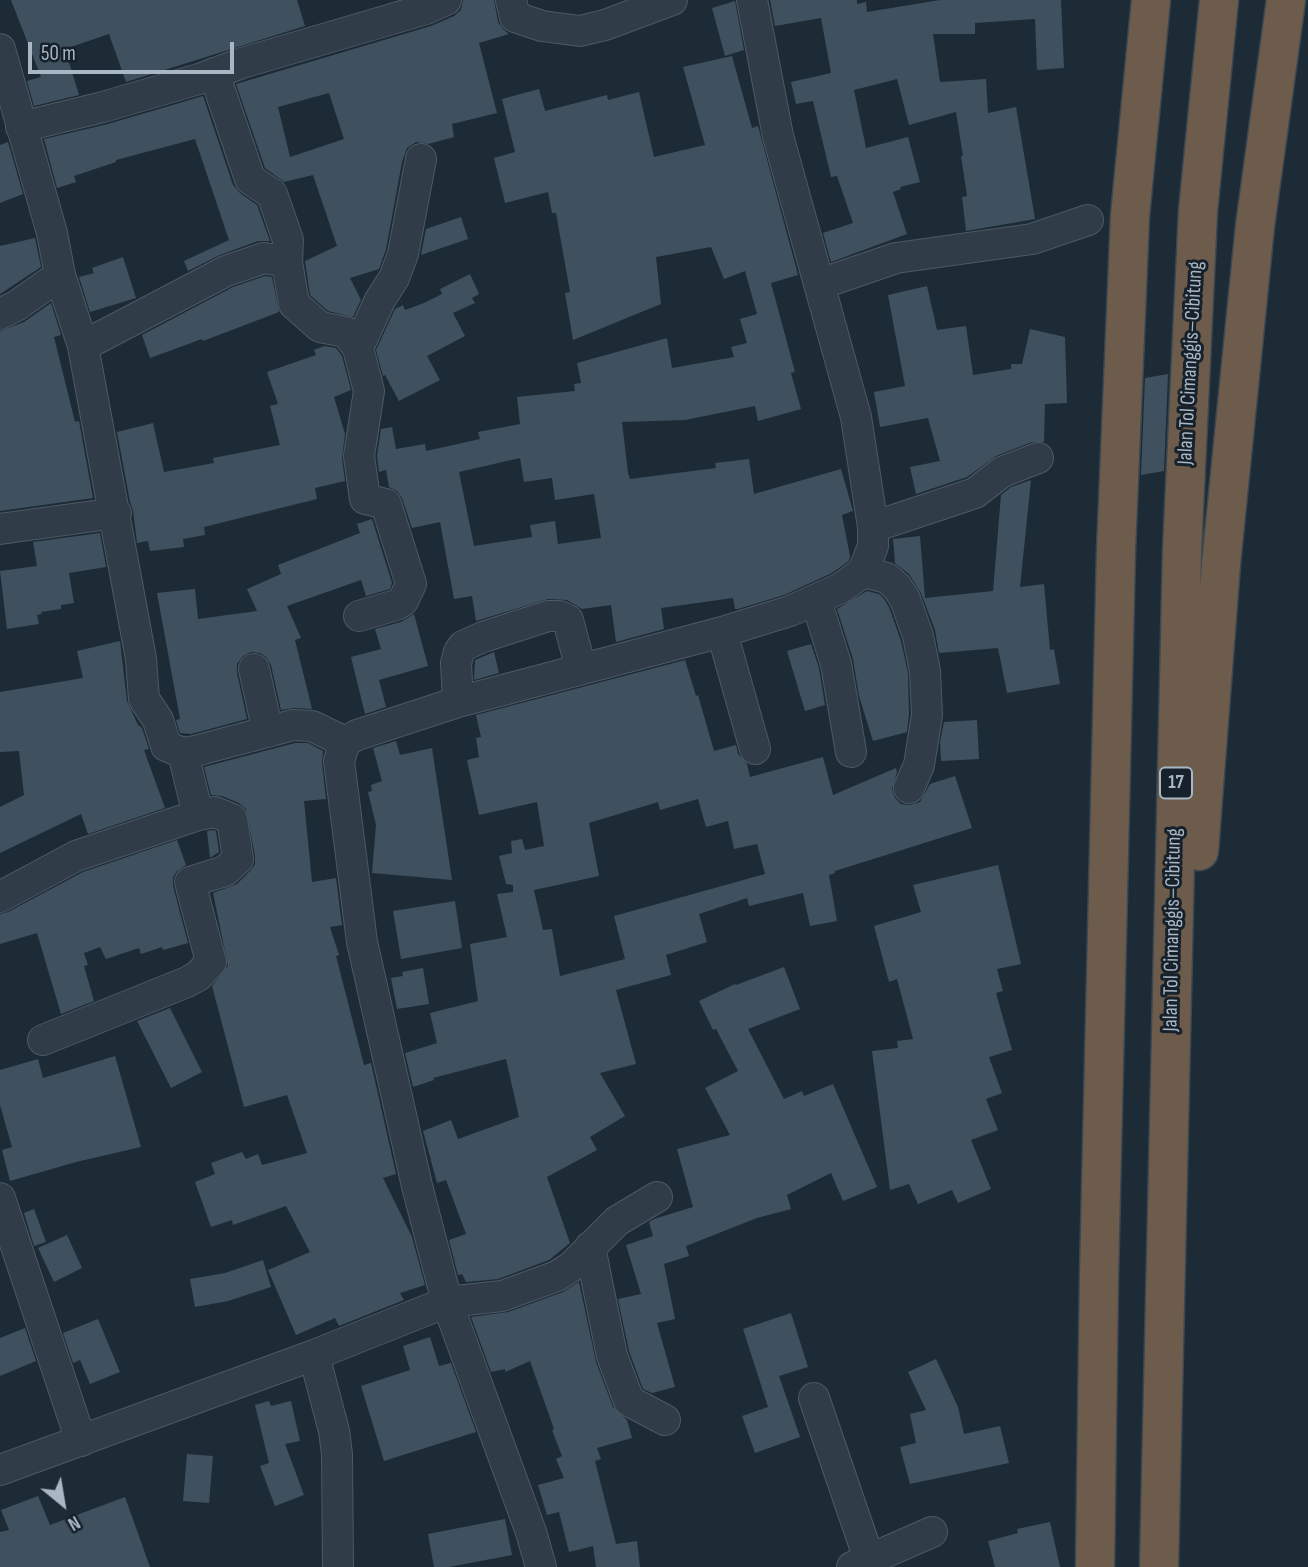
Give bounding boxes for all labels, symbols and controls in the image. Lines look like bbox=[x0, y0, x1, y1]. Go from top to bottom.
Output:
scale bar bbox=[32, 28, 238, 72]
text: 50 m bbox=[41, 41, 76, 66]
street label: Jalan Tol Cimanggis–Cibitung bbox=[1173, 261, 1209, 465]
road number: 17 bbox=[1160, 768, 1192, 798]
street label: Jalan Tol Cimanggis–Cibitung bbox=[1159, 828, 1187, 1032]
north arrow bbox=[28, 1469, 98, 1539]
text: N bbox=[64, 1510, 84, 1535]

